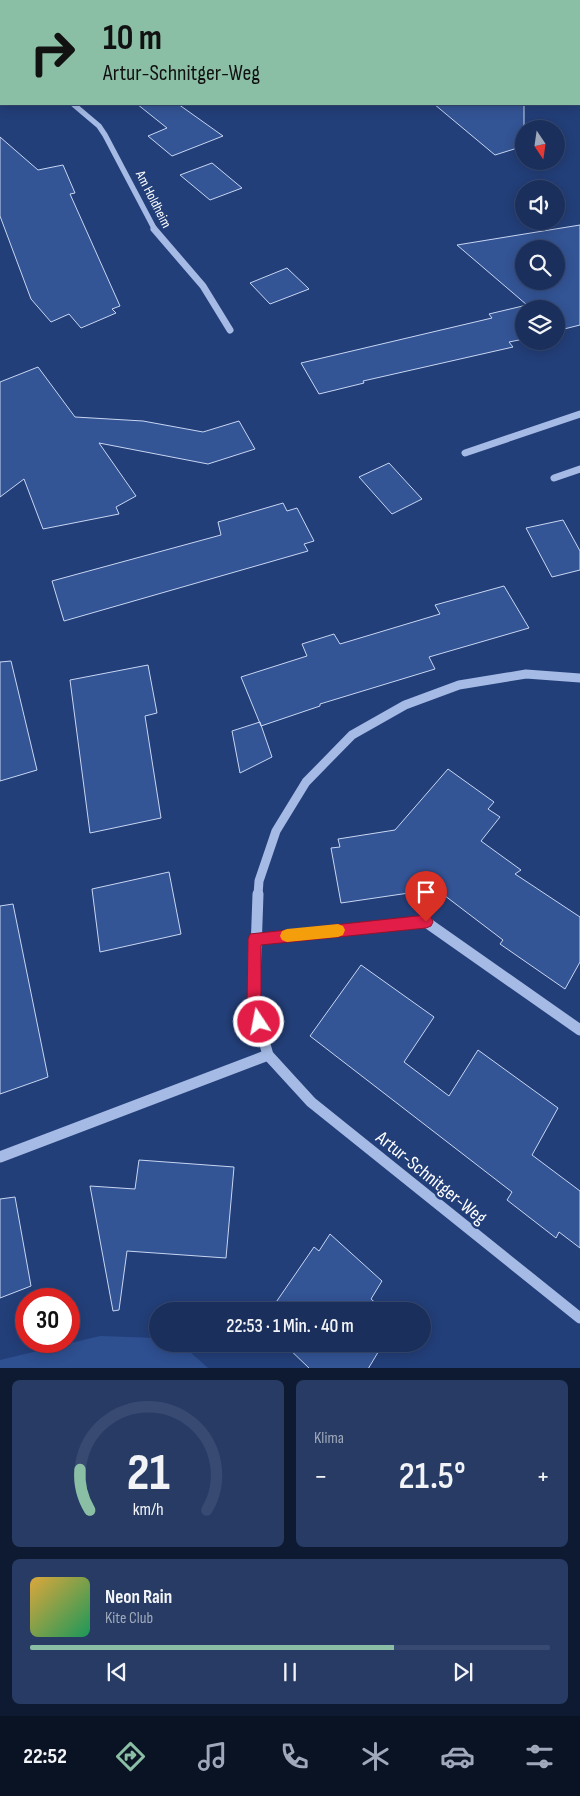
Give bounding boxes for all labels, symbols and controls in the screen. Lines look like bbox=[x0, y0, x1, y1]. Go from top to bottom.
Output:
text: 10 m bbox=[103, 17, 162, 60]
icon: right bbox=[20, 20, 85, 85]
text: Artur-Schnitger-Weg bbox=[103, 60, 260, 87]
north arrow bbox=[515, 120, 565, 170]
map controls bbox=[515, 120, 565, 350]
street label: Am Holdheim bbox=[131, 167, 175, 231]
button: sound bbox=[515, 180, 565, 230]
button: search bbox=[515, 240, 565, 290]
button: layers bbox=[515, 300, 565, 350]
pin bbox=[405, 871, 447, 922]
icon: arrive bbox=[412, 878, 440, 906]
position arrow bbox=[232, 995, 284, 1047]
street label: Artur-Schnitger-Weg bbox=[370, 1126, 491, 1230]
speed limit sign: 30 bbox=[15, 1288, 80, 1353]
text: 22:53 · 1 Min. · 40 m bbox=[226, 1315, 354, 1338]
text: Klima bbox=[314, 1429, 344, 1448]
text: 21 bbox=[126, 1442, 170, 1505]
text: 21.5° bbox=[398, 1454, 466, 1499]
text: − bbox=[314, 1460, 328, 1493]
text: + bbox=[536, 1460, 550, 1493]
text: km/h bbox=[133, 1499, 163, 1520]
text: Neon Rain bbox=[105, 1586, 172, 1609]
text: Kite Club bbox=[105, 1609, 153, 1628]
icon: previous bbox=[103, 1658, 131, 1686]
icon: pause bbox=[276, 1658, 304, 1686]
icon: next bbox=[449, 1658, 477, 1686]
icon: directions bbox=[113, 1739, 148, 1774]
icon: music bbox=[195, 1739, 230, 1774]
icon: phone bbox=[277, 1739, 312, 1774]
icon: climate bbox=[358, 1739, 393, 1774]
icon: car bbox=[440, 1739, 475, 1774]
icon: filters bbox=[522, 1739, 557, 1774]
text: 22:52 bbox=[23, 1743, 67, 1770]

